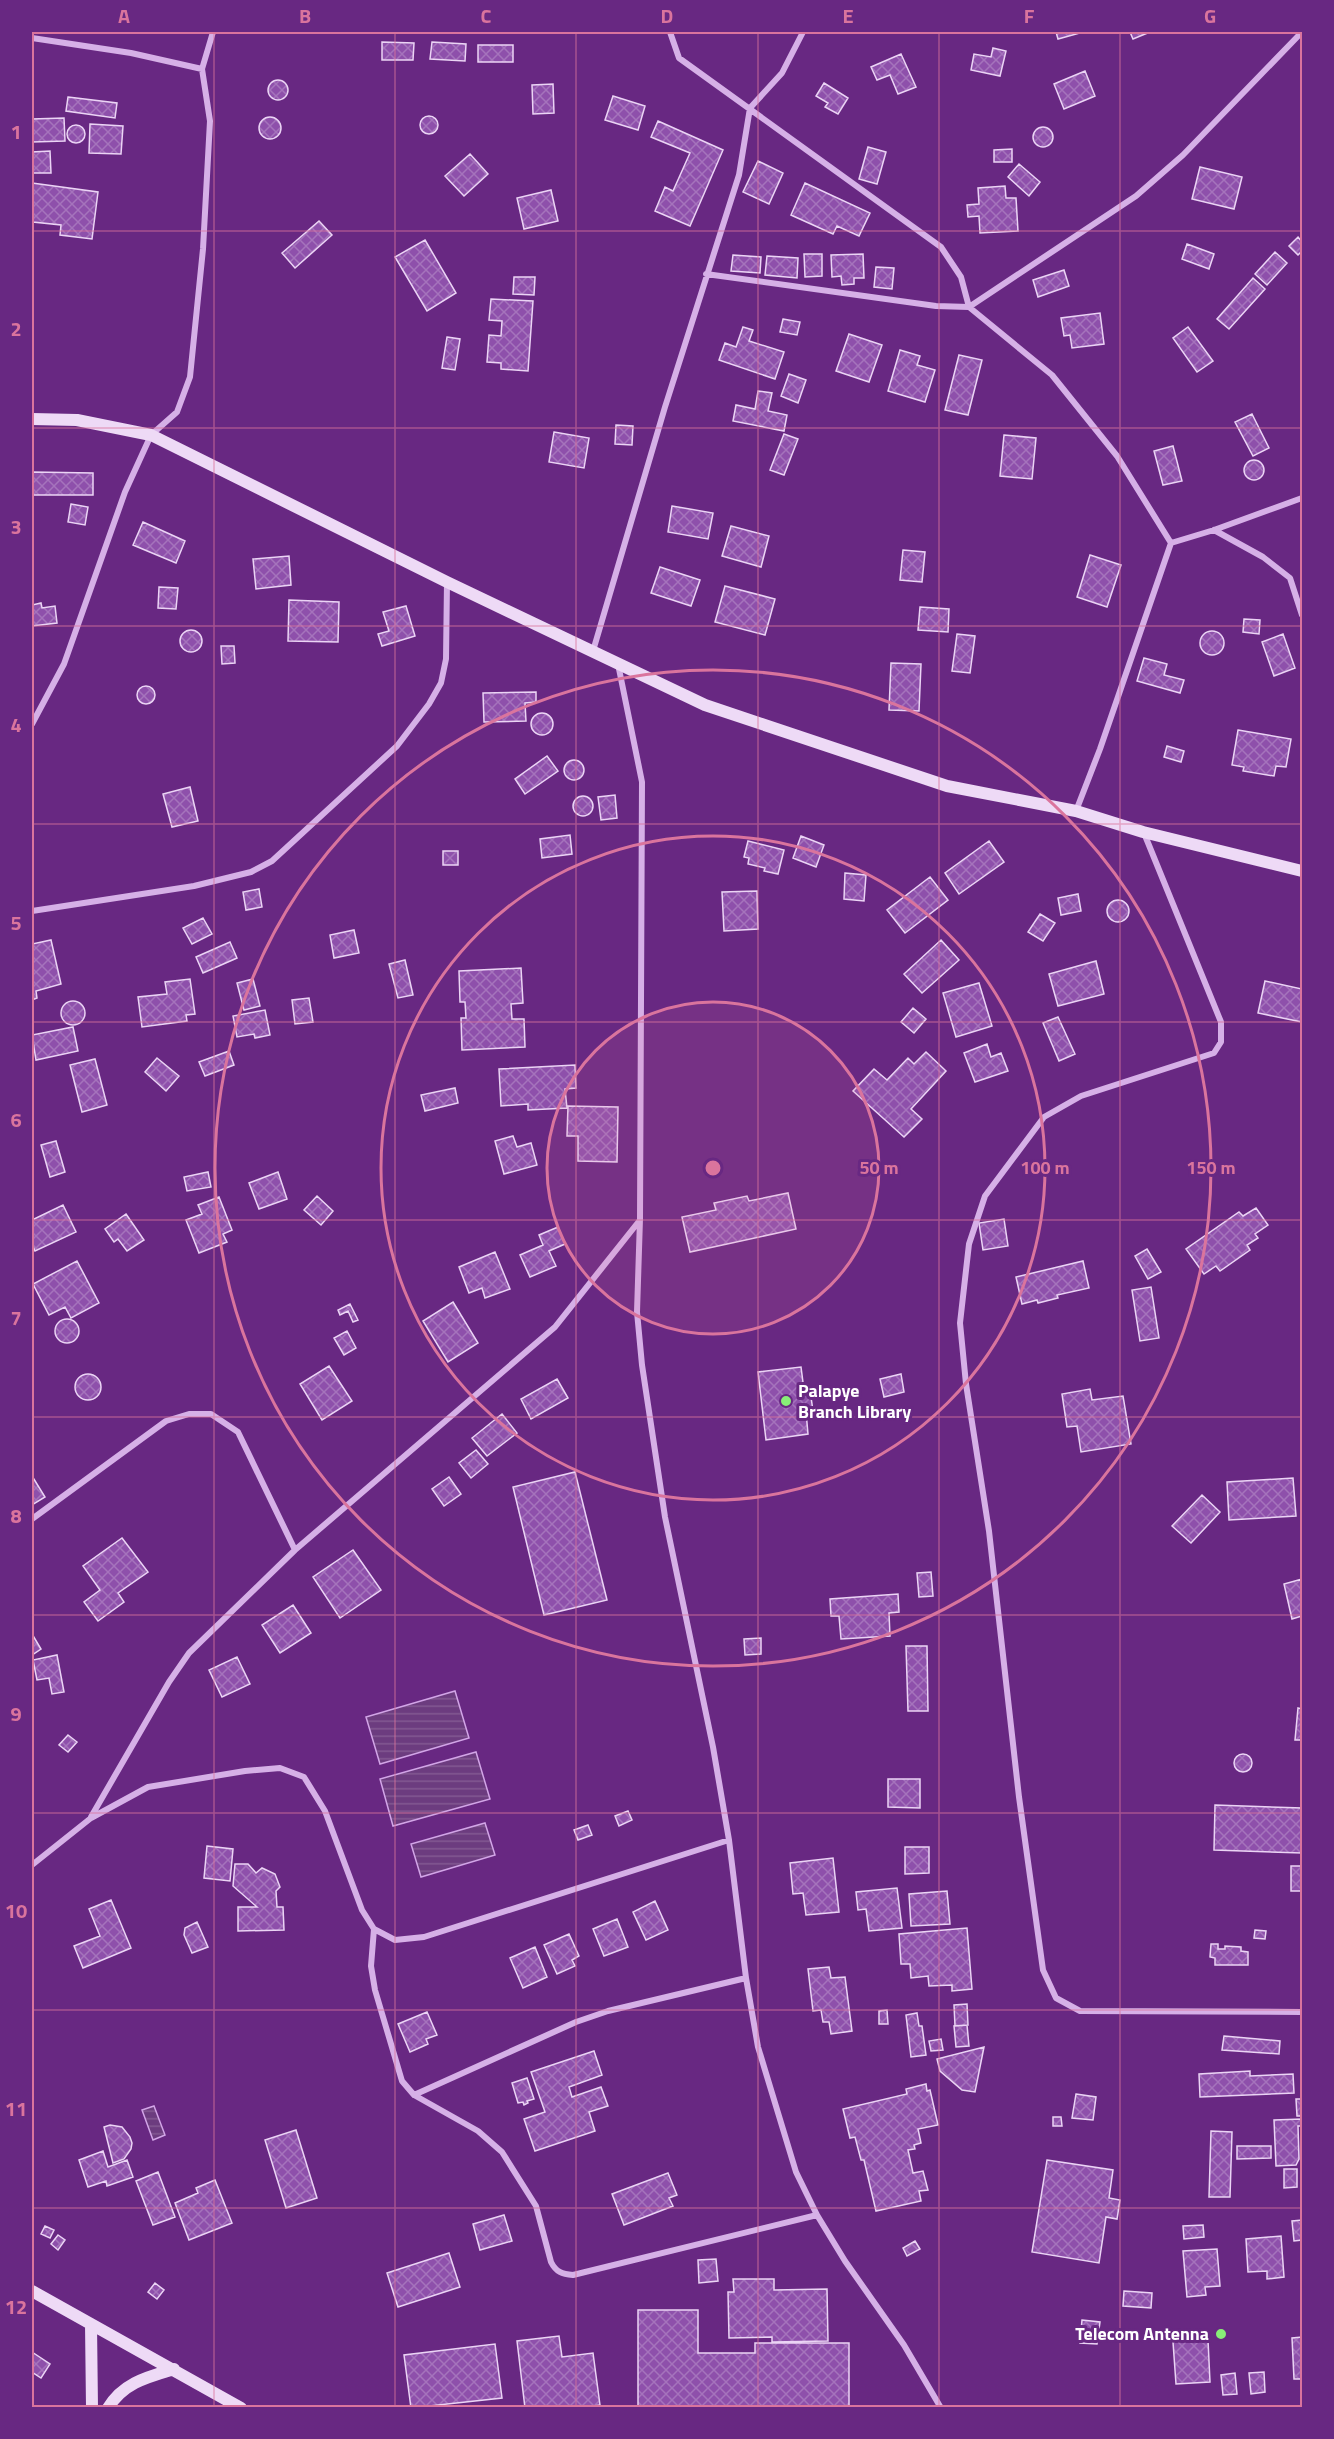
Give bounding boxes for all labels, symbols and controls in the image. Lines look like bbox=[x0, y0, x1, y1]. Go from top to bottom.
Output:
text: A bbox=[118, 0, 130, 31]
text: B bbox=[299, 0, 311, 31]
text: C bbox=[481, 0, 492, 31]
text: D bbox=[661, 0, 673, 31]
text: E bbox=[842, 0, 854, 31]
text: F bbox=[1024, 0, 1035, 31]
text: G bbox=[1204, 0, 1216, 31]
text: 1 bbox=[10, 116, 22, 147]
text: 2 bbox=[10, 313, 22, 344]
text: 3 bbox=[10, 511, 22, 542]
text: 4 bbox=[10, 709, 22, 740]
text: 5 bbox=[10, 907, 22, 938]
text: 6 bbox=[10, 1104, 22, 1135]
text: 50 m bbox=[859, 1154, 899, 1181]
text: 100 m bbox=[1020, 1154, 1070, 1181]
text: 150 m bbox=[1186, 1154, 1236, 1181]
centre of rings bbox=[703, 1158, 723, 1178]
text: 7 bbox=[10, 1302, 22, 1333]
place label: Palapye Branch Library bbox=[798, 1377, 911, 1425]
marker: Palapye Branch Library bbox=[779, 1394, 793, 1408]
text: 8 bbox=[10, 1500, 22, 1531]
text: 9 bbox=[10, 1698, 22, 1729]
text: 10 bbox=[5, 1895, 27, 1926]
text: 11 bbox=[5, 2093, 27, 2124]
text: 12 bbox=[5, 2291, 27, 2322]
place label: Telecom Antenna bbox=[1075, 2320, 1209, 2347]
marker: Telecom Antenna bbox=[1214, 2327, 1228, 2341]

